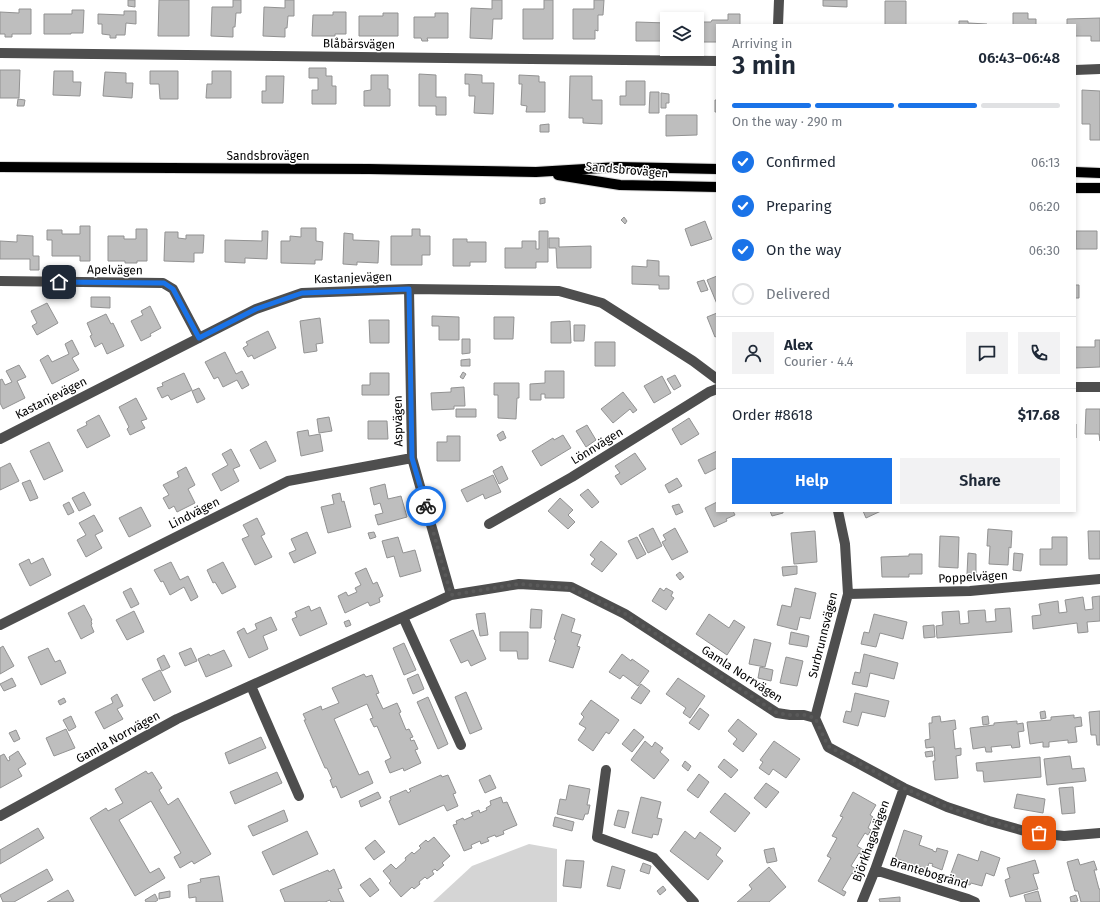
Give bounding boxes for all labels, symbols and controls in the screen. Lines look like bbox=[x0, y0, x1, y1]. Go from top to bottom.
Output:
map controls bbox=[660, 12, 704, 56]
button: layers bbox=[660, 12, 704, 56]
street label: Blåbärsvägen bbox=[323, 36, 395, 52]
text: Arriving in bbox=[732, 36, 792, 51]
text: 06:43–06:48 bbox=[978, 49, 1060, 67]
text: 3 min bbox=[732, 50, 796, 81]
text: On the way · 290 m bbox=[732, 114, 842, 129]
street label: Sandsbrovägen bbox=[227, 149, 309, 163]
icon: check bbox=[732, 151, 754, 173]
text: Confirmed bbox=[766, 153, 836, 171]
text: 06:13 bbox=[1031, 155, 1060, 170]
street label: Sandsbrovägen bbox=[585, 159, 669, 181]
icon: check bbox=[732, 195, 754, 217]
text: Preparing bbox=[766, 197, 831, 215]
text: 06:20 bbox=[1029, 199, 1060, 214]
icon: check bbox=[732, 239, 754, 261]
text: On the way bbox=[766, 241, 841, 259]
text: 06:30 bbox=[1029, 243, 1060, 258]
street label: Apelvägen bbox=[87, 263, 143, 277]
pin bbox=[42, 265, 76, 299]
street label: Kastanjevägen bbox=[314, 270, 392, 286]
icon: home bbox=[48, 271, 70, 293]
text: Delivered bbox=[766, 285, 830, 303]
button: person bbox=[732, 332, 774, 374]
button: chat bbox=[966, 332, 1008, 374]
button: phone bbox=[1018, 332, 1060, 374]
text: Alex bbox=[784, 336, 813, 354]
text: Courier · 4.4 bbox=[784, 354, 854, 369]
street label: Kastanjevägen bbox=[13, 374, 89, 422]
street label: Aspvägen bbox=[391, 395, 405, 447]
text: Order #8618 bbox=[732, 406, 813, 424]
text: $17.68 bbox=[1018, 406, 1060, 424]
street label: Lönnvägen bbox=[569, 425, 625, 467]
button: Help bbox=[732, 458, 892, 504]
button: Share bbox=[900, 458, 1060, 504]
courier bbox=[406, 486, 446, 526]
street label: Lindvägen bbox=[166, 494, 222, 532]
icon: bike bbox=[415, 495, 437, 517]
street label: Poppelvägen bbox=[938, 568, 1008, 586]
street label: Surbrunnsvägen bbox=[806, 591, 840, 679]
street label: Gamla Norrvägen bbox=[699, 643, 785, 705]
street label: Gamla Norrvägen bbox=[74, 708, 162, 766]
street label: Björkhagavägen bbox=[850, 798, 892, 884]
pin bbox=[1022, 816, 1056, 850]
icon: bag bbox=[1028, 822, 1050, 844]
street label: Brantebogränd bbox=[888, 854, 970, 892]

